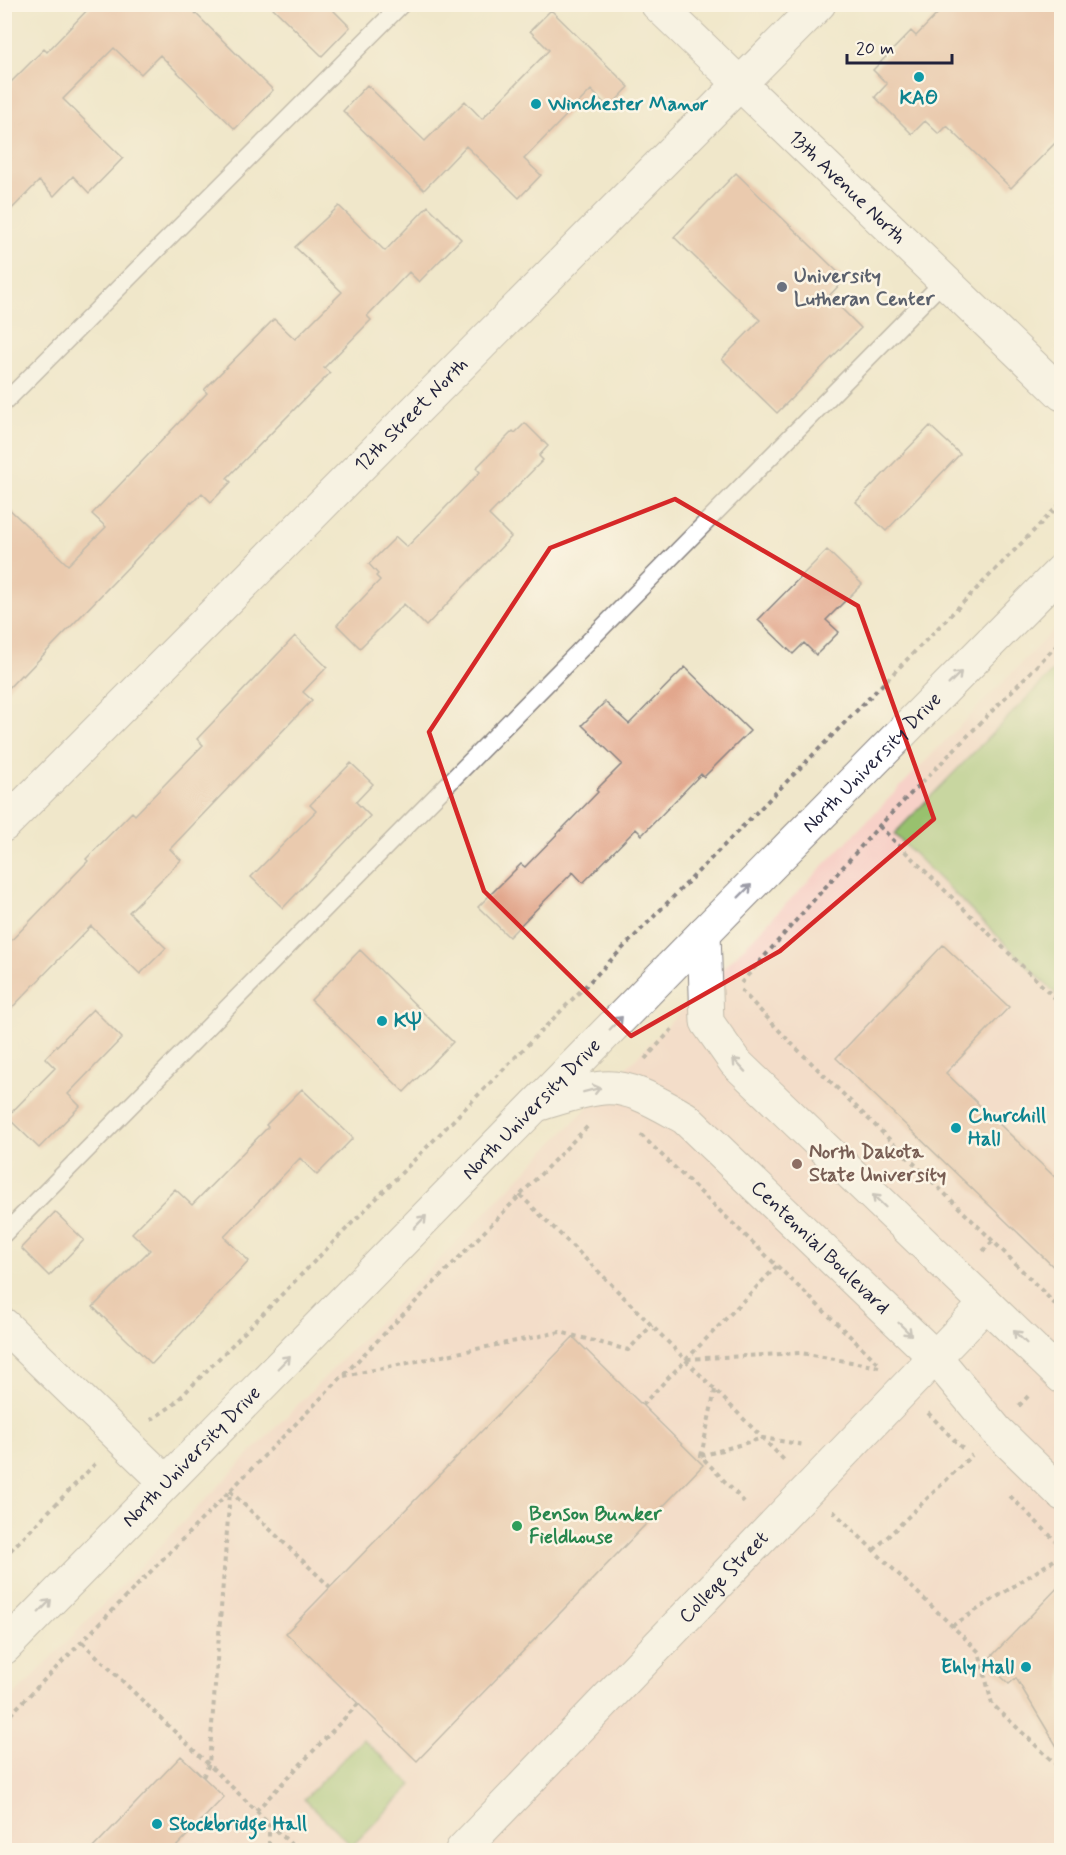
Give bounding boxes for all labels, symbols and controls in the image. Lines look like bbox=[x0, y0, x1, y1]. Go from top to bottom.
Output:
scale bar bbox=[847, 27, 952, 65]
text: 20 m bbox=[856, 37, 894, 61]
marker: ΚΑΘ bbox=[912, 70, 926, 84]
place label: ΚΑΘ bbox=[900, 85, 938, 112]
place label: Winchester Manor bbox=[547, 91, 709, 118]
marker: Winchester Manor bbox=[529, 97, 543, 111]
street label: 13th Avenue North bbox=[782, 124, 912, 250]
place label: University Lutheran Center bbox=[794, 263, 935, 313]
marker: University Lutheran Center bbox=[775, 280, 789, 294]
street label: 12th Street North bbox=[348, 351, 474, 478]
one-way arrow bbox=[948, 670, 963, 685]
street label: North University Drive bbox=[796, 686, 948, 839]
one-way arrow bbox=[737, 884, 752, 899]
place label: ΚΨ bbox=[394, 1008, 422, 1035]
marker: ΚΨ bbox=[375, 1014, 389, 1028]
one-way arrow bbox=[608, 1015, 623, 1030]
street label: North University Drive bbox=[456, 1033, 607, 1186]
one-way arrow bbox=[732, 1058, 747, 1073]
one-way arrow bbox=[582, 1084, 601, 1096]
place label: Churchill Hall bbox=[968, 1103, 1046, 1153]
marker: Churchill Hall bbox=[949, 1121, 963, 1135]
place label: North Dakota State University bbox=[809, 1139, 946, 1189]
marker: North Dakota State University bbox=[790, 1157, 804, 1171]
street label: Centennial Boulevard bbox=[745, 1174, 896, 1320]
one-way arrow bbox=[872, 1194, 887, 1209]
one-way arrow bbox=[413, 1215, 428, 1230]
one-way arrow bbox=[898, 1322, 913, 1337]
one-way arrow bbox=[1012, 1329, 1027, 1344]
one-way arrow bbox=[277, 1354, 291, 1369]
street label: North University Drive bbox=[116, 1380, 267, 1533]
place label: Benson Bunker Fieldhouse bbox=[529, 1501, 662, 1551]
marker: Benson Bunker Fieldhouse bbox=[510, 1519, 524, 1533]
street label: College Street bbox=[673, 1525, 775, 1629]
one-way arrow bbox=[38, 1599, 52, 1614]
place label: Ehly Hall bbox=[941, 1654, 1014, 1681]
marker: Ehly Hall bbox=[1019, 1660, 1033, 1674]
place label: Stockbridge Hall bbox=[169, 1811, 307, 1840]
marker: Stockbridge Hall bbox=[150, 1817, 164, 1831]

